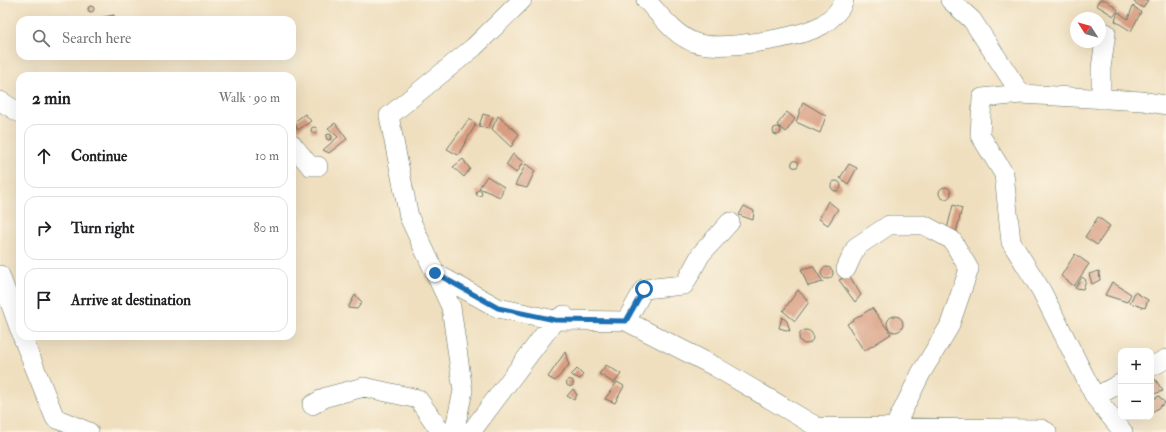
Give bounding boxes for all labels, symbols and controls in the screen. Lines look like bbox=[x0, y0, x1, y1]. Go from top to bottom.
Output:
north arrow bbox=[1070, 12, 1106, 48]
search box bbox=[16, 16, 296, 60]
icon: search bbox=[30, 27, 52, 49]
text: Search here bbox=[62, 29, 131, 48]
text: 2 min bbox=[32, 88, 71, 109]
text: Walk · 90 m bbox=[219, 90, 280, 106]
icon: ahead bbox=[33, 145, 55, 167]
text: Continue bbox=[71, 147, 127, 166]
text: 10 m bbox=[255, 148, 279, 164]
icon: right bbox=[33, 217, 55, 239]
text: Turn right bbox=[71, 219, 134, 238]
text: 80 m bbox=[253, 220, 279, 236]
route end bbox=[426, 264, 444, 282]
route start bbox=[635, 280, 653, 298]
icon: arrive bbox=[33, 289, 55, 311]
text: Arrive at destination bbox=[71, 291, 191, 310]
map controls bbox=[1118, 348, 1154, 420]
button: + bbox=[1118, 348, 1154, 384]
button: − bbox=[1118, 384, 1154, 420]

